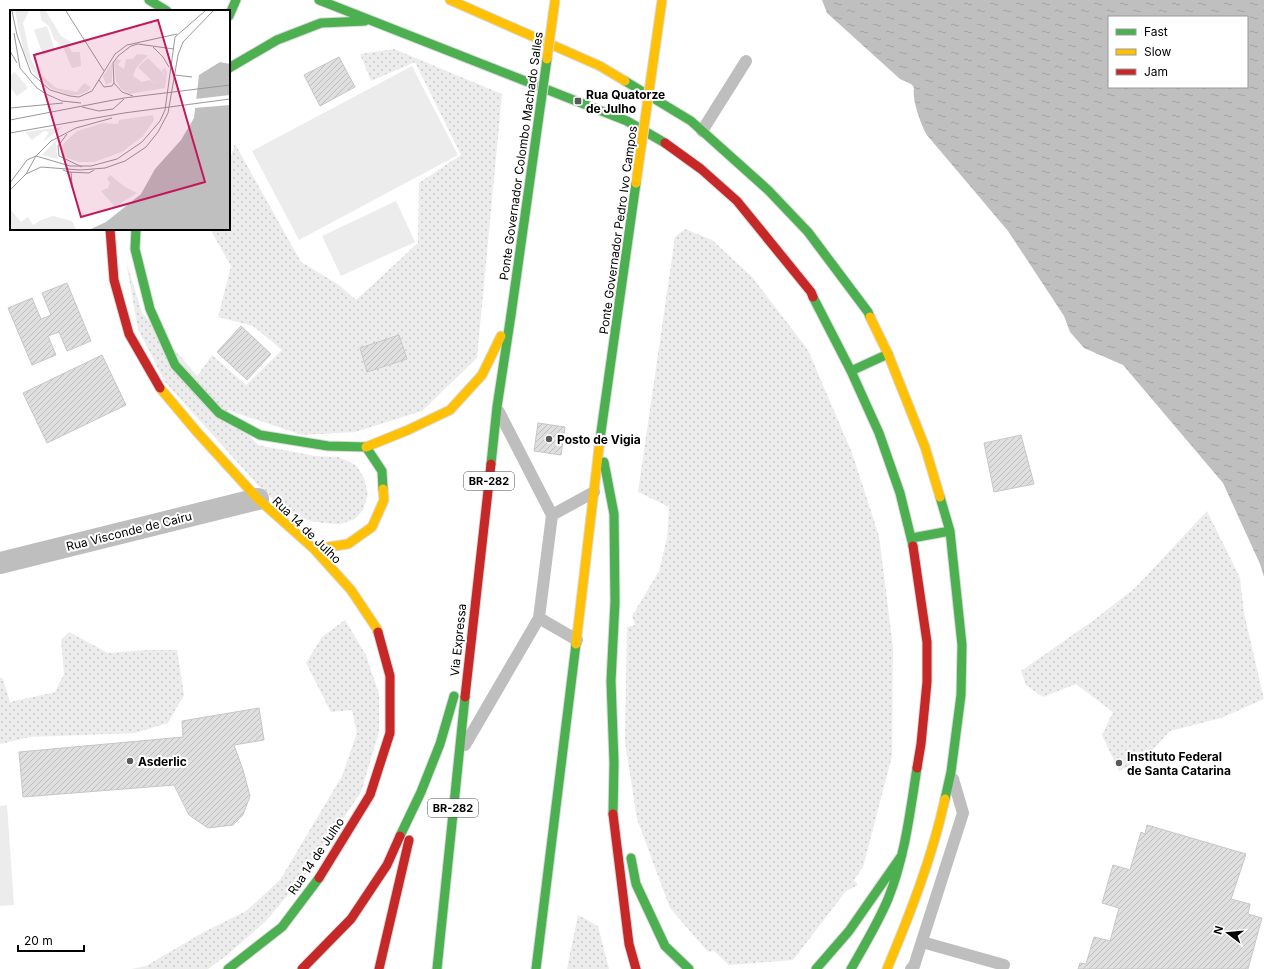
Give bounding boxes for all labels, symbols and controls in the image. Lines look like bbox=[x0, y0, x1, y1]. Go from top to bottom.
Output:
inset map bbox=[10, 10, 230, 230]
legend bbox=[1108, 16, 1248, 88]
text: Fast bbox=[1144, 24, 1168, 39]
street label: Ponte Governador Colombo Machado Salles bbox=[496, 31, 546, 281]
text: Slow bbox=[1144, 44, 1172, 59]
text: Jam bbox=[1144, 64, 1168, 79]
place label: Rua Quatorze de Julho bbox=[586, 87, 665, 116]
marker: Rua Quatorze de Julho bbox=[573, 96, 583, 106]
street label: Ponte Governador Pedro Ivo Campos bbox=[596, 125, 640, 335]
place label: Posto de Vigia bbox=[557, 432, 641, 447]
marker: Posto de Vigia bbox=[544, 434, 554, 444]
road number: BR-282 bbox=[464, 472, 514, 490]
street label: Rua 14 de Julho bbox=[269, 493, 345, 567]
street label: Rua Visconde de Cairu bbox=[65, 508, 193, 554]
street label: Via Expressa bbox=[447, 603, 469, 677]
place label: Instituto Federal de Santa Catarina bbox=[1127, 749, 1231, 778]
place label: Asderlic bbox=[138, 754, 187, 769]
marker: Asderlic bbox=[125, 756, 135, 766]
marker: Instituto Federal de Santa Catarina bbox=[1114, 758, 1124, 768]
road number: BR-282 bbox=[428, 799, 478, 817]
street label: Rua 14 de Julho bbox=[285, 815, 347, 897]
north arrow bbox=[1208, 913, 1248, 953]
text: N bbox=[1211, 924, 1226, 936]
scale bar bbox=[18, 927, 84, 953]
text: 20 m bbox=[24, 933, 53, 948]

